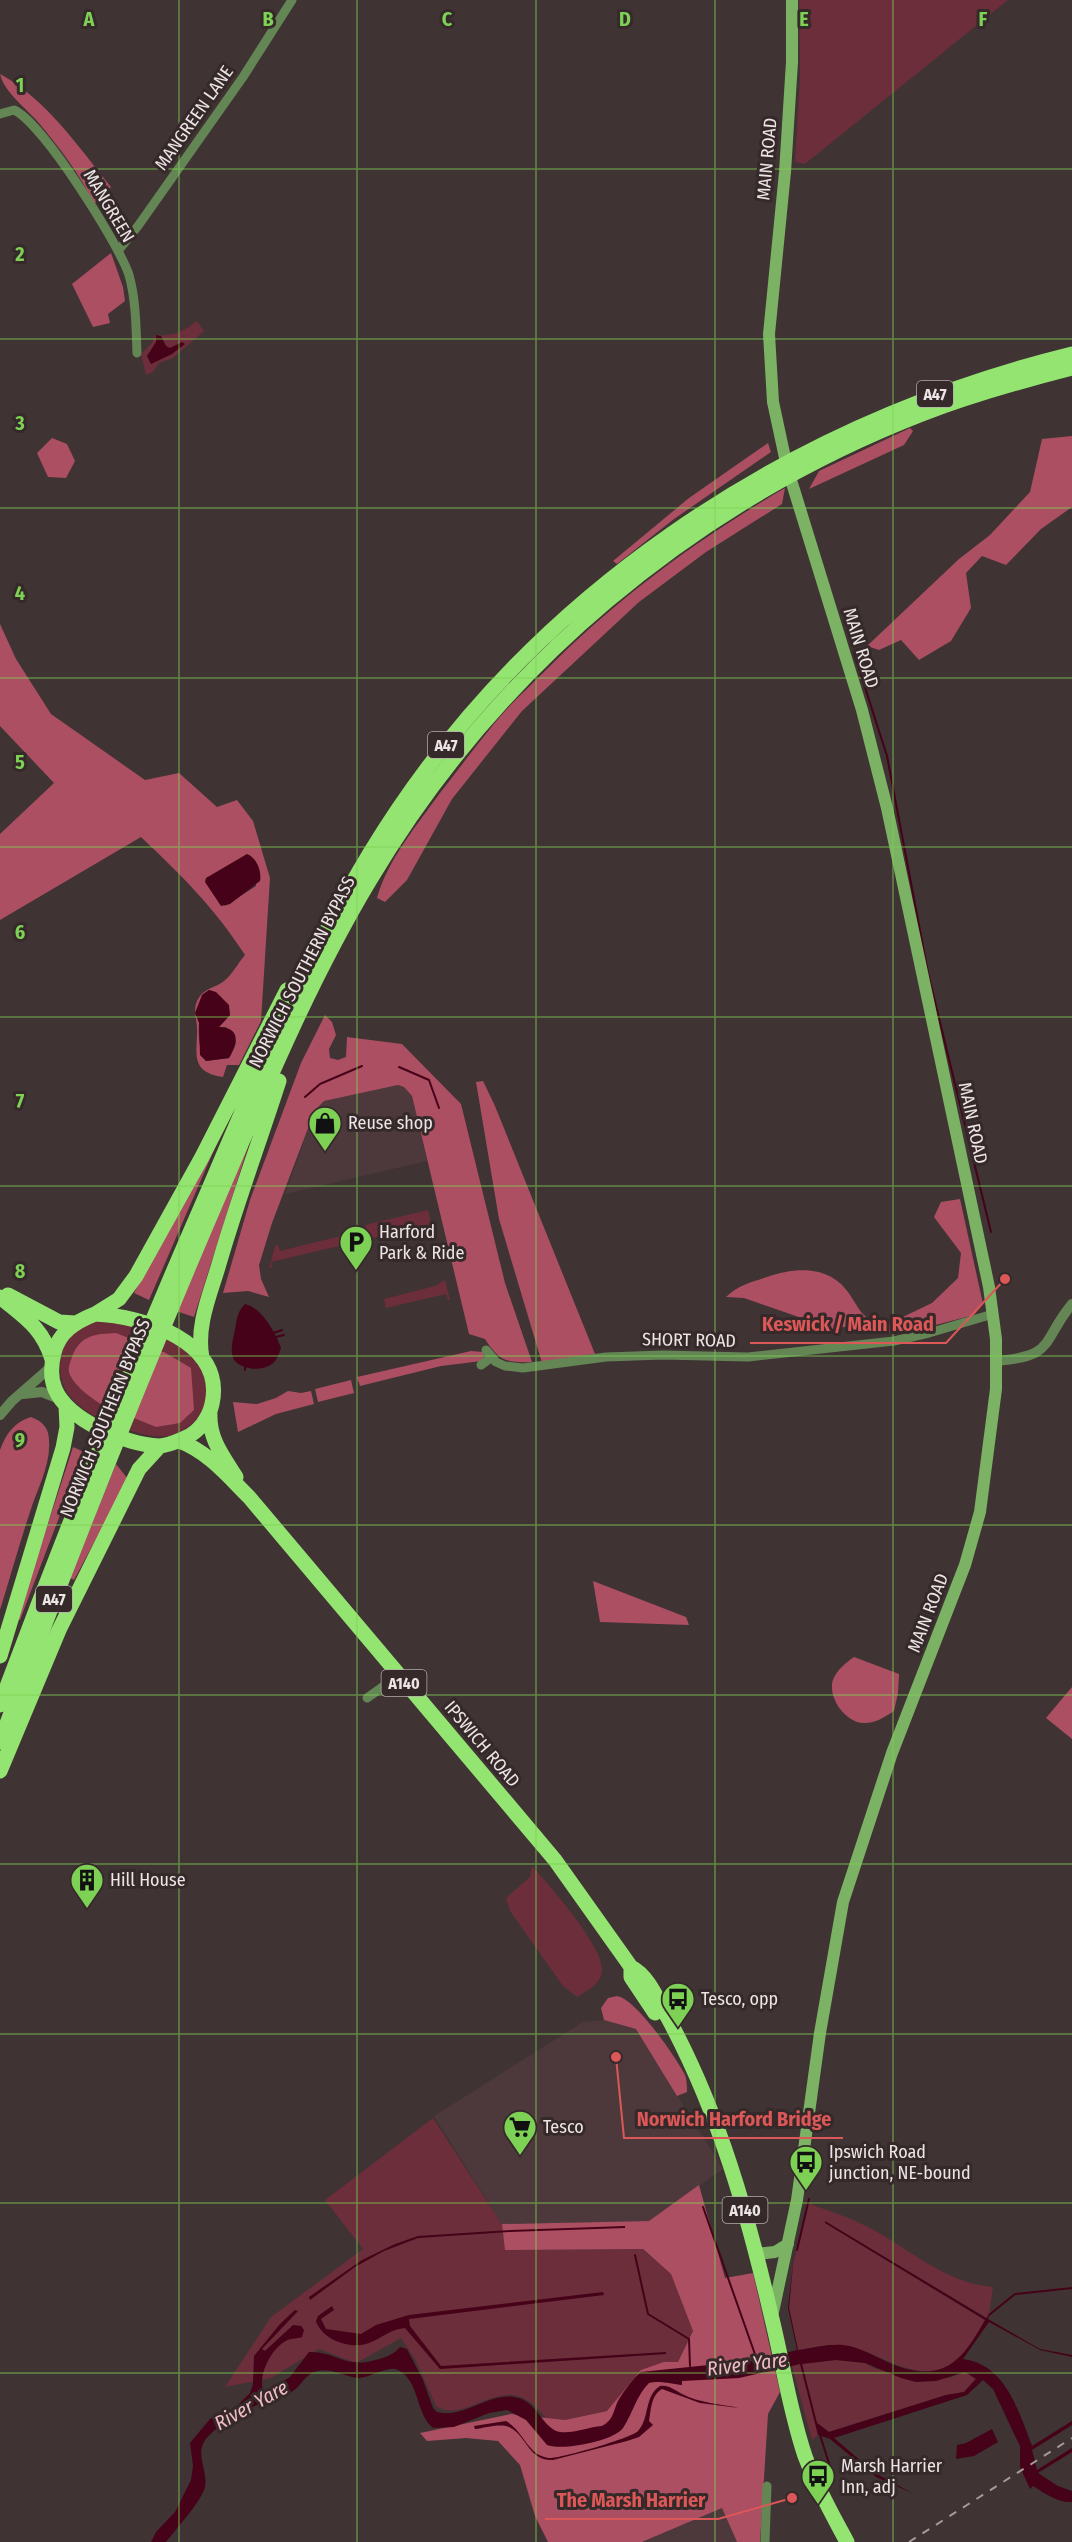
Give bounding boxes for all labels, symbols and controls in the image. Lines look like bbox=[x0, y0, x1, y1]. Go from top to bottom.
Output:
text: A bbox=[83, 7, 96, 31]
text: B bbox=[262, 7, 274, 31]
text: C bbox=[442, 7, 453, 31]
text: D bbox=[619, 7, 631, 31]
text: E bbox=[799, 7, 809, 31]
text: F bbox=[979, 7, 988, 31]
street label: MANGREEN LANE bbox=[150, 62, 238, 174]
text: 1 bbox=[16, 73, 24, 97]
street label: MAIN ROAD bbox=[752, 117, 782, 201]
street label: MANGREEN bbox=[79, 166, 139, 246]
text: 2 bbox=[14, 242, 25, 266]
road number: A47 bbox=[917, 381, 953, 407]
text: 3 bbox=[14, 411, 25, 435]
text: 4 bbox=[15, 581, 25, 605]
street label: MAIN ROAD bbox=[838, 605, 884, 691]
road number: A47 bbox=[428, 732, 464, 758]
text: 5 bbox=[15, 750, 25, 774]
street label: NORWICH SOUTHERN BYPASS bbox=[244, 873, 360, 1071]
text: 6 bbox=[15, 920, 25, 944]
street label: MAIN ROAD bbox=[954, 1080, 992, 1166]
text: 7 bbox=[16, 1089, 25, 1113]
shop icon: Reuse shop bbox=[307, 1105, 343, 1152]
place label: Reuse shop bbox=[348, 1112, 433, 1134]
place label: Harford Park & Ride bbox=[379, 1221, 464, 1264]
parking icon: Harford Park & Ride bbox=[338, 1224, 374, 1271]
text: 8 bbox=[15, 1259, 26, 1283]
callout: Keswick / Main Road bbox=[750, 1305, 946, 1343]
text: Keswick / Main Road bbox=[762, 1312, 934, 1336]
street label: NORWICH SOUTHERN BYPASS bbox=[55, 1316, 155, 1520]
street label: SHORT ROAD bbox=[642, 1328, 736, 1352]
text: 9 bbox=[15, 1428, 25, 1452]
street label: MAIN ROAD bbox=[903, 1570, 953, 1656]
road number: A47 bbox=[36, 1586, 72, 1612]
road number: A140 bbox=[382, 1670, 426, 1696]
street label: IPSWICH ROAD bbox=[440, 1696, 524, 1792]
building icon: Hill House bbox=[69, 1862, 105, 1909]
place label: Hill House bbox=[110, 1869, 186, 1891]
bus stop icon: Tesco, opp bbox=[660, 1981, 696, 2028]
place label: Tesco, opp bbox=[701, 1988, 778, 2010]
callout: Norwich Harford Bridge bbox=[624, 2100, 843, 2138]
text: Norwich Harford Bridge bbox=[637, 2107, 831, 2131]
supermarket icon: Tesco bbox=[502, 2109, 538, 2156]
place label: Tesco bbox=[543, 2116, 584, 2138]
place label: Ipswich Road junction, NE-bound bbox=[828, 2141, 971, 2184]
bus stop icon: Ipswich Road junction, NE-bound bbox=[788, 2144, 824, 2191]
road number: A140 bbox=[722, 2197, 768, 2223]
water label: River Yare bbox=[706, 2347, 789, 2381]
water label: River Yare bbox=[210, 2375, 293, 2435]
place label: Marsh Harrier Inn, adj bbox=[841, 2455, 943, 2498]
bus stop icon: Marsh Harrier Inn, adj bbox=[800, 2458, 836, 2505]
callout: The Marsh Harrier bbox=[545, 2481, 718, 2519]
text: The Marsh Harrier bbox=[557, 2488, 706, 2512]

